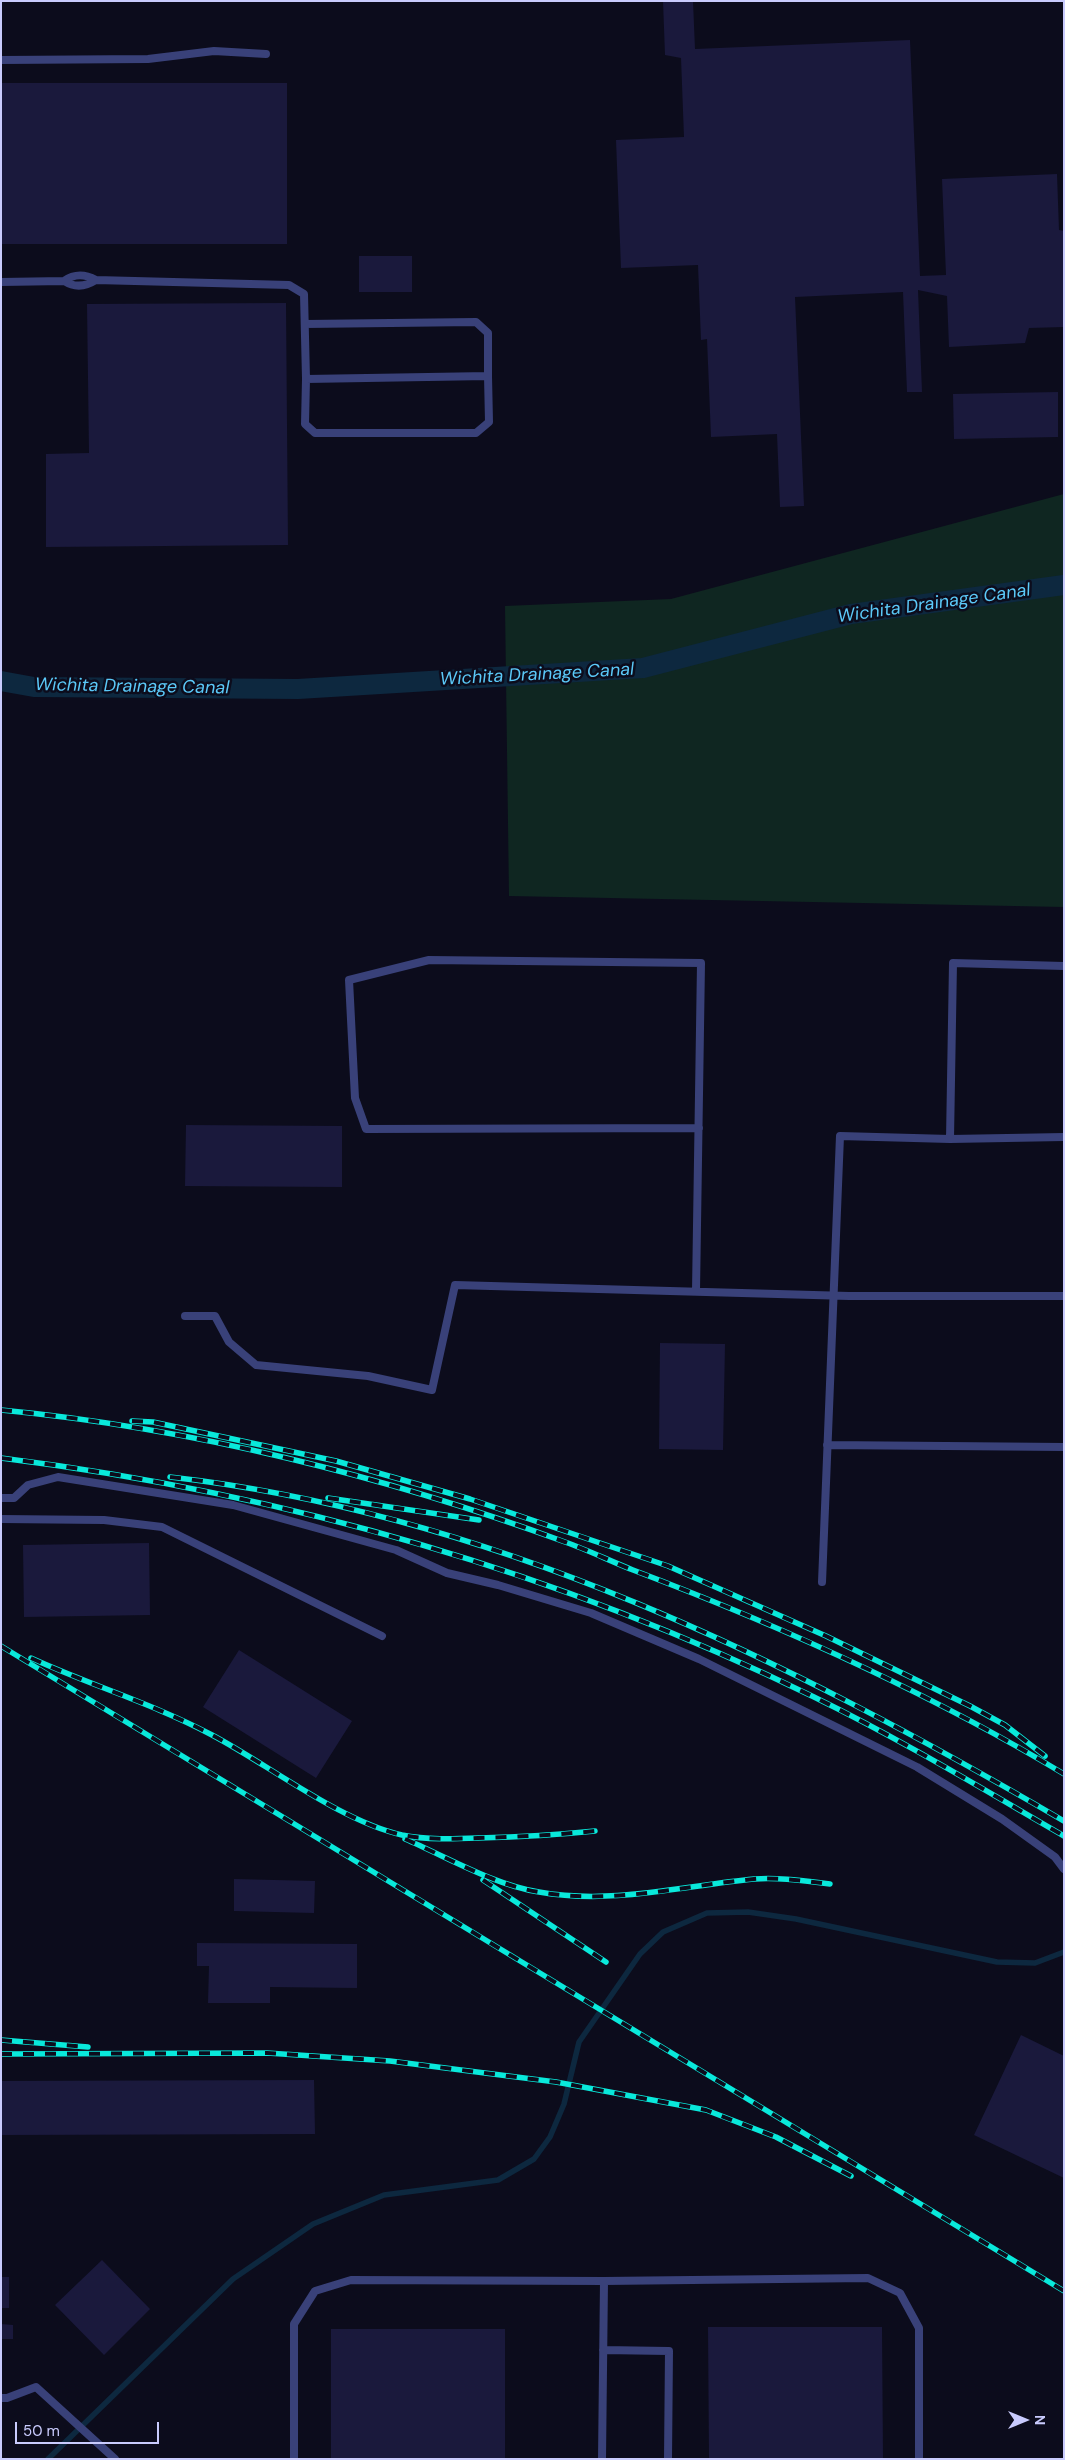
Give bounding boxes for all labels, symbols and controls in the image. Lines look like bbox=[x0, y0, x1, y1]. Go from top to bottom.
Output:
water label: Wichita Drainage Canal bbox=[836, 580, 1032, 628]
water label: Wichita Drainage Canal bbox=[439, 659, 635, 691]
water label: Wichita Drainage Canal bbox=[35, 675, 229, 699]
north arrow bbox=[1000, 2395, 1050, 2445]
scale bar bbox=[18, 2412, 161, 2444]
text: N bbox=[1031, 2415, 1049, 2425]
text: 50 m bbox=[23, 2421, 60, 2441]

